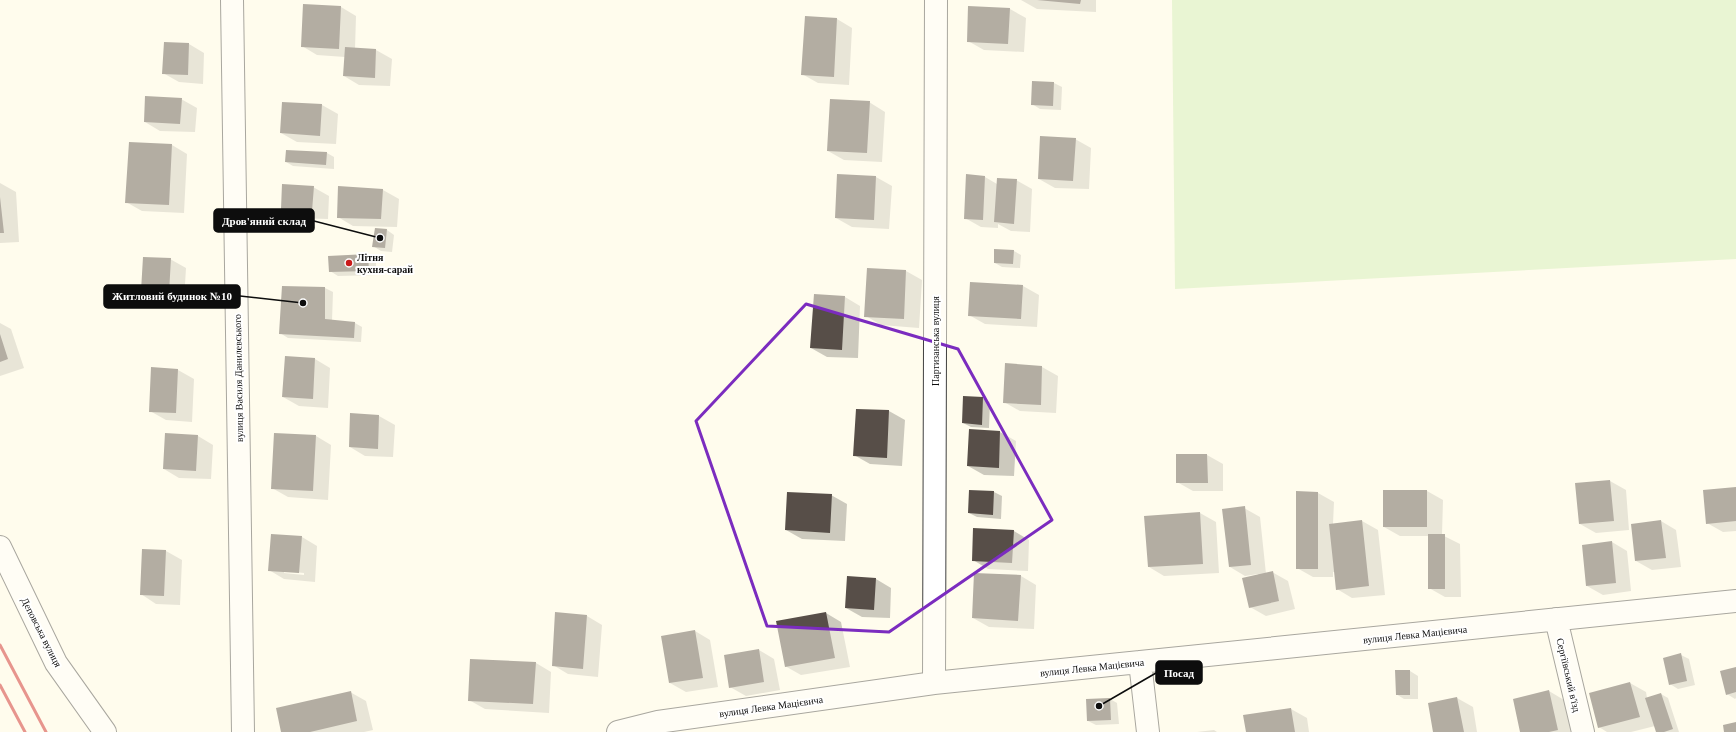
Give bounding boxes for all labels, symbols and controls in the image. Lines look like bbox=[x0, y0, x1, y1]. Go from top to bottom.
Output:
callout: Дров'яний склад bbox=[214, 209, 314, 232]
text: Дров'яний склад bbox=[222, 215, 306, 227]
place label: Літня кухня-сарай bbox=[357, 252, 413, 275]
marker: Літня кухня-сарай bbox=[344, 258, 354, 268]
callout: Житловий будинок №10 bbox=[104, 285, 240, 308]
text: Житловий будинок №10 bbox=[112, 290, 232, 302]
street label: Партизанська вулиця bbox=[930, 296, 941, 386]
street label: вулиця Василя Данилевського bbox=[232, 314, 245, 442]
street label: Деповська вулиця bbox=[19, 596, 64, 669]
street label: вулиця Левка Мацієвича bbox=[1362, 624, 1468, 645]
street label: Сергіївський в'їзд bbox=[1555, 637, 1582, 713]
street label: вулиця Левка Мацієвича bbox=[1039, 657, 1145, 678]
callout: Посад bbox=[1156, 661, 1202, 684]
text: Посад bbox=[1164, 667, 1195, 679]
street label: вулиця Левка Мацієвича bbox=[719, 694, 824, 719]

